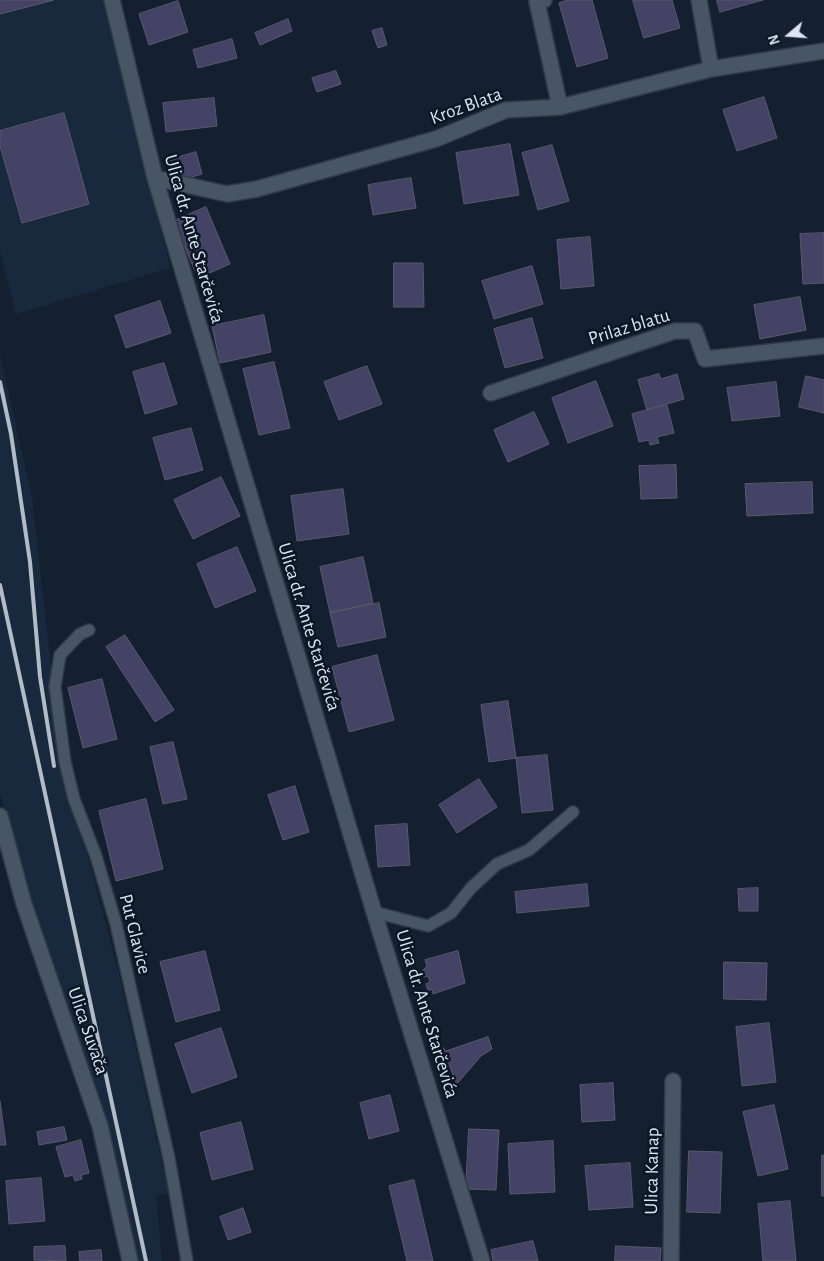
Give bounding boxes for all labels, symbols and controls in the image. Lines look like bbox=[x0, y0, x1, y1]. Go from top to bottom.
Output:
north arrow bbox=[764, 10, 814, 60]
text: N bbox=[767, 33, 783, 46]
street label: Kroz Blata bbox=[427, 82, 505, 130]
street label: Ulica dr. Ante Starčevića bbox=[159, 152, 229, 326]
street label: Prilaz blatu bbox=[586, 304, 672, 350]
street label: Ulica dr. Ante Starčevića bbox=[273, 540, 345, 714]
street label: Put Glavice bbox=[114, 892, 156, 976]
street label: Ulica dr. Ante Starčevića bbox=[391, 927, 463, 1101]
street label: Ulica Suvača bbox=[62, 984, 114, 1078]
street label: Ulica Kanap bbox=[640, 1127, 664, 1215]

